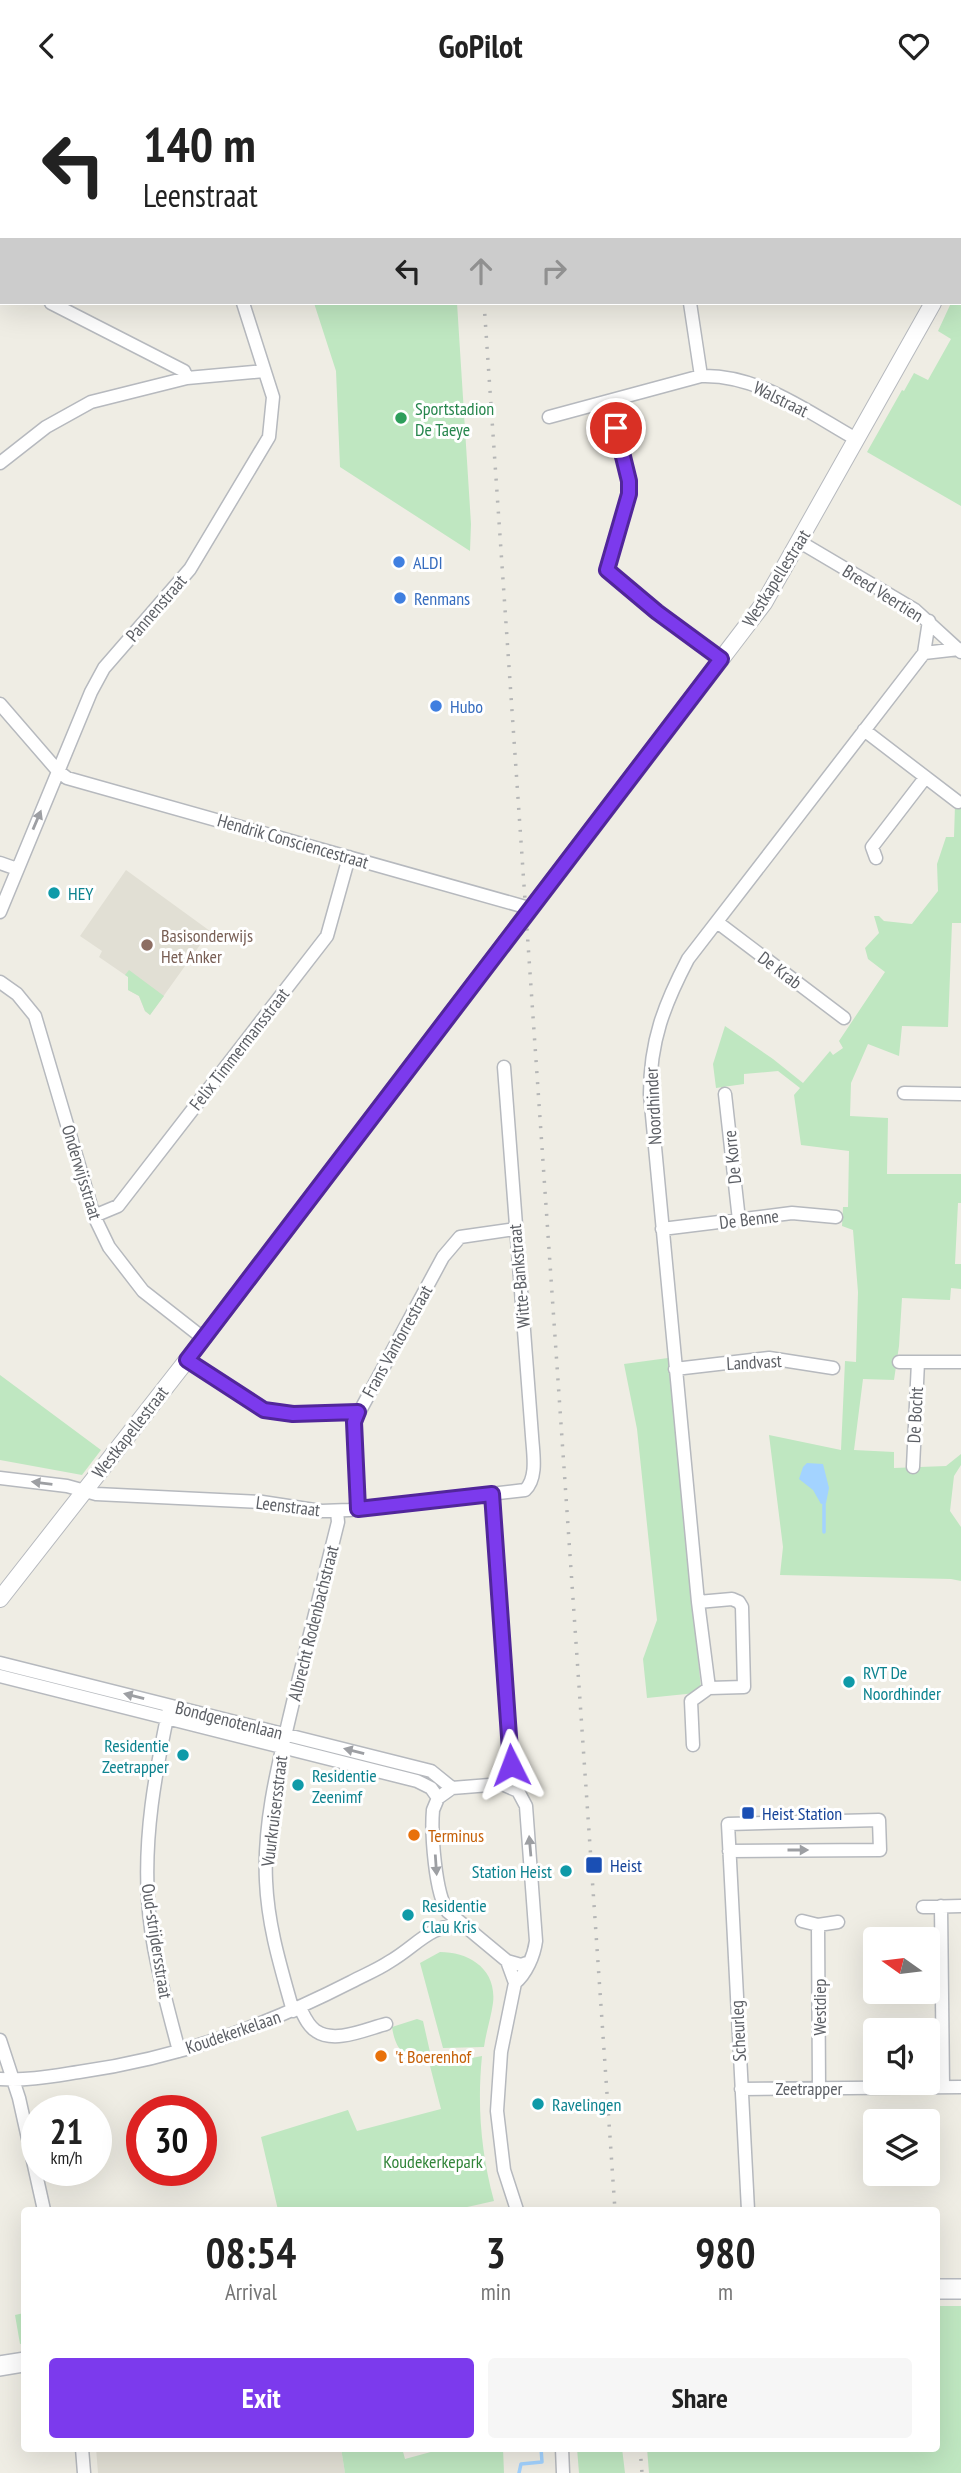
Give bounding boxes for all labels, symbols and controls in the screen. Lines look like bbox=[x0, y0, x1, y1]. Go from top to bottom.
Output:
text: GoPilot bbox=[438, 25, 523, 67]
icon: back bbox=[28, 27, 66, 65]
icon: heart bbox=[895, 27, 933, 65]
text: 140 m bbox=[143, 112, 256, 176]
icon: left bbox=[28, 119, 119, 210]
text: Leenstraat bbox=[143, 174, 258, 216]
icon: left bbox=[389, 252, 427, 290]
icon: ahead bbox=[462, 252, 500, 290]
icon: right bbox=[535, 252, 573, 290]
street label: Walstraat bbox=[750, 376, 812, 422]
place label: Sportstadion De Taeye bbox=[415, 397, 494, 441]
pin bbox=[586, 398, 646, 458]
icon: arrive bbox=[597, 409, 635, 447]
marker: Sportstadion De Taeye bbox=[393, 410, 409, 426]
street label: Westkapellestraat bbox=[737, 525, 815, 631]
place label: ALDI bbox=[413, 551, 443, 574]
marker: ALDI bbox=[391, 554, 407, 570]
street label: Breed Veertien bbox=[838, 559, 928, 627]
street label: Pannenstraat bbox=[121, 570, 191, 646]
place label: Renmans bbox=[414, 587, 470, 610]
marker: Renmans bbox=[392, 590, 408, 606]
place label: Hubo bbox=[450, 695, 483, 718]
marker: Hubo bbox=[428, 698, 444, 714]
street label: Hendrik Consciencestraat bbox=[215, 808, 371, 874]
one-way arrow bbox=[32, 809, 43, 830]
place label: HEY bbox=[68, 882, 94, 905]
marker: HEY bbox=[46, 885, 62, 901]
place label: Basisonderwijs Het Anker bbox=[161, 924, 253, 968]
marker: Basisonderwijs Het Anker bbox=[139, 937, 155, 953]
street label: De Krab bbox=[753, 946, 807, 994]
street label: Felix Timmermansstraat bbox=[184, 983, 294, 1115]
street label: Noordhinder bbox=[639, 1066, 667, 1145]
street label: Onderwijsstraat bbox=[57, 1122, 107, 1222]
street label: De Korre bbox=[718, 1129, 746, 1185]
street label: De Benne bbox=[718, 1204, 780, 1234]
street label: Witte-Bankstraat bbox=[503, 1223, 535, 1329]
street label: Frans Vantorrestraat bbox=[357, 1281, 437, 1401]
street label: Landvast bbox=[726, 1349, 782, 1375]
street label: Westkapellestraat bbox=[87, 1381, 173, 1483]
street label: De Bocht bbox=[902, 1386, 928, 1444]
one-way arrow bbox=[30, 1477, 52, 1488]
street label: Leenstraat bbox=[255, 1491, 322, 1521]
street label: Albrecht Rodenbachstraat bbox=[283, 1543, 343, 1703]
place label: RVT De Noordhinder bbox=[863, 1661, 941, 1705]
marker: RVT De Noordhinder bbox=[841, 1674, 857, 1690]
one-way arrow bbox=[122, 1690, 144, 1701]
street label: Bondgenotenlaan bbox=[173, 1696, 285, 1744]
position arrow bbox=[474, 1728, 548, 1802]
place label: Residentie Zeetrapper bbox=[102, 1734, 169, 1778]
one-way arrow bbox=[343, 1745, 365, 1756]
marker: Residentie Zeetrapper bbox=[175, 1747, 191, 1763]
street label: Vuurkruisersstraat bbox=[256, 1754, 292, 1869]
place label: Residentie Zeenimf bbox=[312, 1764, 377, 1808]
marker: Residentie Zeenimf bbox=[290, 1777, 306, 1793]
place label: Heist Station bbox=[762, 1802, 842, 1825]
marker: Heist Station bbox=[740, 1805, 756, 1821]
place label: Terminus bbox=[428, 1824, 484, 1847]
marker: Terminus bbox=[406, 1827, 422, 1843]
one-way arrow bbox=[524, 1835, 535, 1857]
one-way arrow bbox=[787, 1845, 809, 1856]
one-way arrow bbox=[431, 1854, 442, 1876]
place label: Heist bbox=[610, 1854, 642, 1877]
marker: Heist bbox=[584, 1855, 604, 1875]
place label: Station Heist bbox=[472, 1860, 552, 1883]
marker: Station Heist bbox=[558, 1863, 574, 1879]
street label: Oud-strijdersstraat bbox=[137, 1882, 177, 2000]
place label: Residentie Clau Kris bbox=[422, 1894, 487, 1938]
marker: Residentie Clau Kris bbox=[400, 1907, 416, 1923]
north arrow bbox=[863, 1927, 940, 2004]
map controls bbox=[863, 1927, 940, 2186]
street label: Westdiep bbox=[808, 1978, 831, 2035]
street label: Scheurleg bbox=[725, 2000, 751, 2062]
street label: Koudekerkelaan bbox=[182, 2005, 284, 2059]
button: sound bbox=[863, 2018, 940, 2095]
place label: 't Boerenhof bbox=[395, 2045, 472, 2068]
marker: 't Boerenhof bbox=[373, 2048, 389, 2064]
street label: Zeetrapper bbox=[775, 2077, 843, 2100]
place label: Ravelingen bbox=[552, 2093, 621, 2116]
speed limit sign: 30 bbox=[126, 2095, 217, 2186]
marker: Ravelingen bbox=[530, 2096, 546, 2112]
text: 21 bbox=[50, 2108, 83, 2154]
button: layers bbox=[863, 2109, 940, 2186]
text: km/h bbox=[51, 2146, 82, 2169]
park label: Koudekerkepark bbox=[383, 2150, 483, 2173]
text: 08:54 bbox=[205, 2225, 296, 2280]
text: 3 bbox=[486, 2225, 506, 2280]
text: 980 bbox=[695, 2225, 756, 2280]
text: Arrival bbox=[225, 2277, 277, 2306]
text: min bbox=[481, 2277, 511, 2306]
text: m bbox=[718, 2277, 733, 2306]
button: Exit bbox=[49, 2358, 474, 2438]
button: Share bbox=[488, 2358, 912, 2438]

